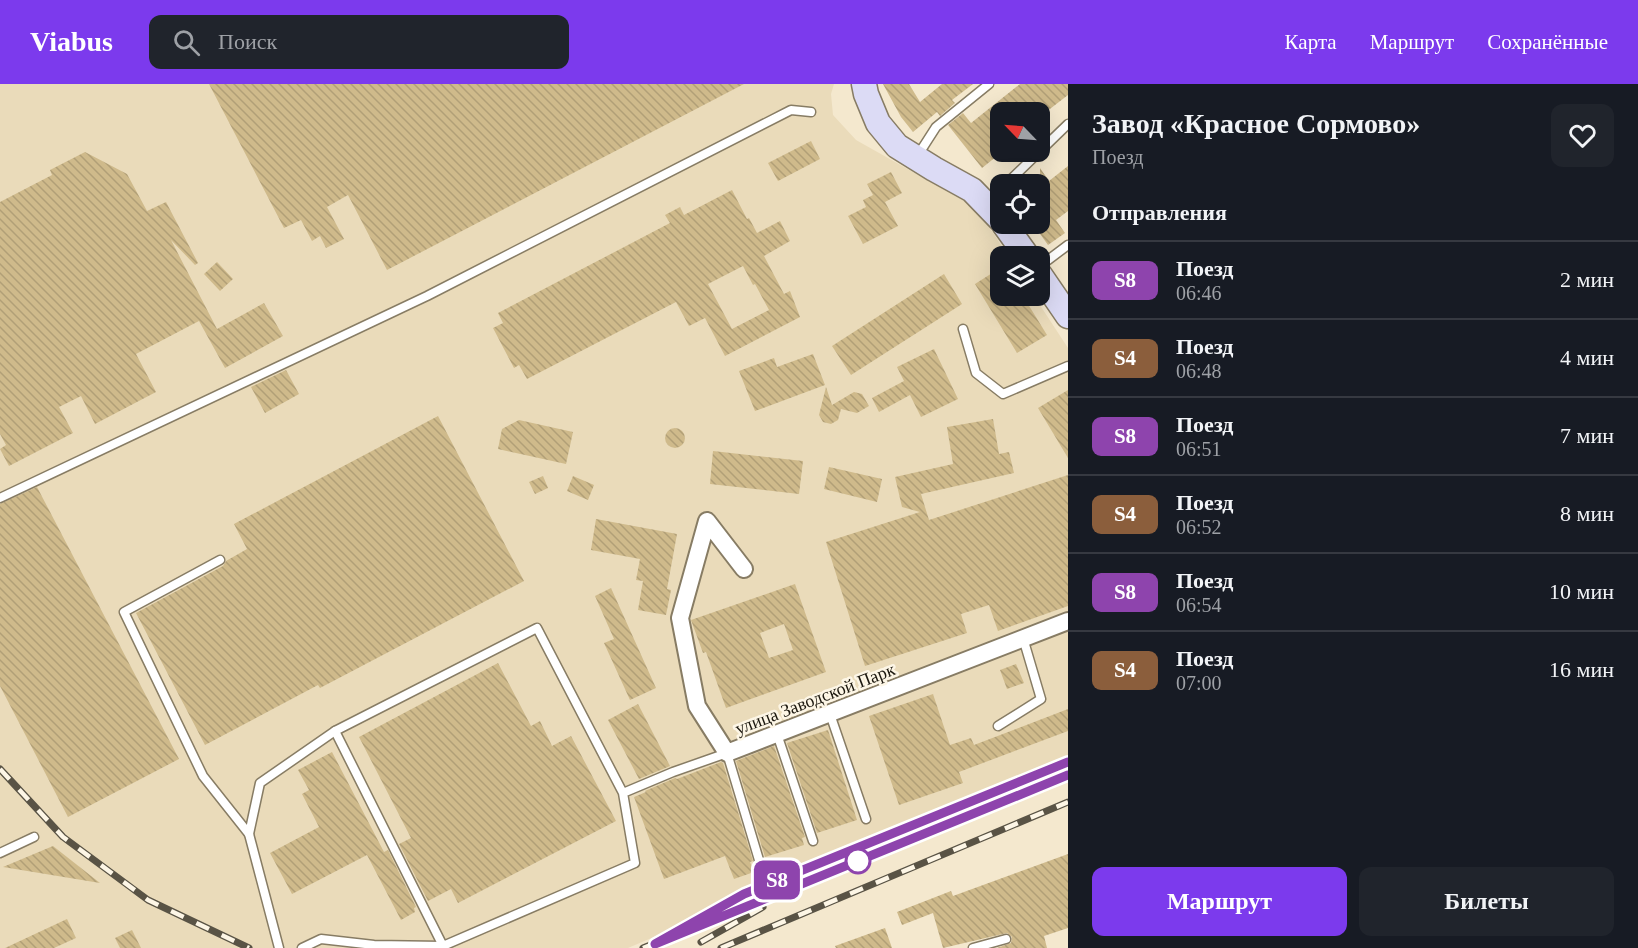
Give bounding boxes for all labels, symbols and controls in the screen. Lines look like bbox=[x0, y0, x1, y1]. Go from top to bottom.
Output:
search box bbox=[149, 15, 569, 69]
text: Viabus bbox=[30, 26, 113, 57]
icon: search bbox=[170, 26, 203, 59]
text: Поиск bbox=[218, 29, 277, 54]
text: Карта bbox=[1285, 30, 1337, 54]
text: Маршрут bbox=[1370, 30, 1454, 54]
text: Сохранённые bbox=[1487, 30, 1608, 54]
north arrow bbox=[990, 102, 1050, 162]
map controls bbox=[990, 102, 1050, 306]
button: heart bbox=[1551, 104, 1614, 167]
text: Завод «Красное Сормово» bbox=[1092, 108, 1420, 139]
text: Поезд bbox=[1092, 146, 1144, 168]
button: locate bbox=[990, 174, 1050, 234]
text: Отправления bbox=[1092, 200, 1227, 225]
button: layers bbox=[990, 246, 1050, 306]
text: Поезд bbox=[1176, 256, 1233, 281]
text: 2 мин bbox=[1560, 267, 1614, 292]
text: S8 bbox=[1114, 268, 1136, 292]
text: 06:46 bbox=[1176, 282, 1222, 304]
text: Поезд bbox=[1176, 334, 1233, 359]
text: 4 мин bbox=[1560, 345, 1614, 370]
text: S4 bbox=[1114, 346, 1136, 370]
text: 06:48 bbox=[1176, 360, 1222, 382]
text: Поезд bbox=[1176, 412, 1233, 437]
text: 7 мин bbox=[1560, 423, 1614, 448]
text: S8 bbox=[1114, 424, 1136, 448]
text: 06:51 bbox=[1176, 438, 1222, 460]
text: Поезд bbox=[1176, 490, 1233, 515]
text: 8 мин bbox=[1560, 501, 1614, 526]
text: S4 bbox=[1114, 502, 1136, 526]
text: 06:52 bbox=[1176, 516, 1222, 538]
text: Поезд bbox=[1176, 568, 1233, 593]
text: 10 мин bbox=[1549, 579, 1614, 604]
text: S8 bbox=[1114, 580, 1136, 604]
text: 06:54 bbox=[1176, 594, 1222, 616]
text: Поезд bbox=[1176, 646, 1233, 671]
text: 16 мин bbox=[1549, 657, 1614, 682]
text: S4 bbox=[1114, 658, 1136, 682]
street label: улица Заводской Парк bbox=[732, 659, 898, 739]
text: 07:00 bbox=[1176, 672, 1222, 694]
unlabelled marker bbox=[845, 848, 871, 874]
line badge: S8 bbox=[750, 860, 804, 900]
button: Маршрут bbox=[1092, 867, 1347, 936]
button: Билеты bbox=[1359, 867, 1614, 936]
text: S8 bbox=[766, 868, 788, 892]

